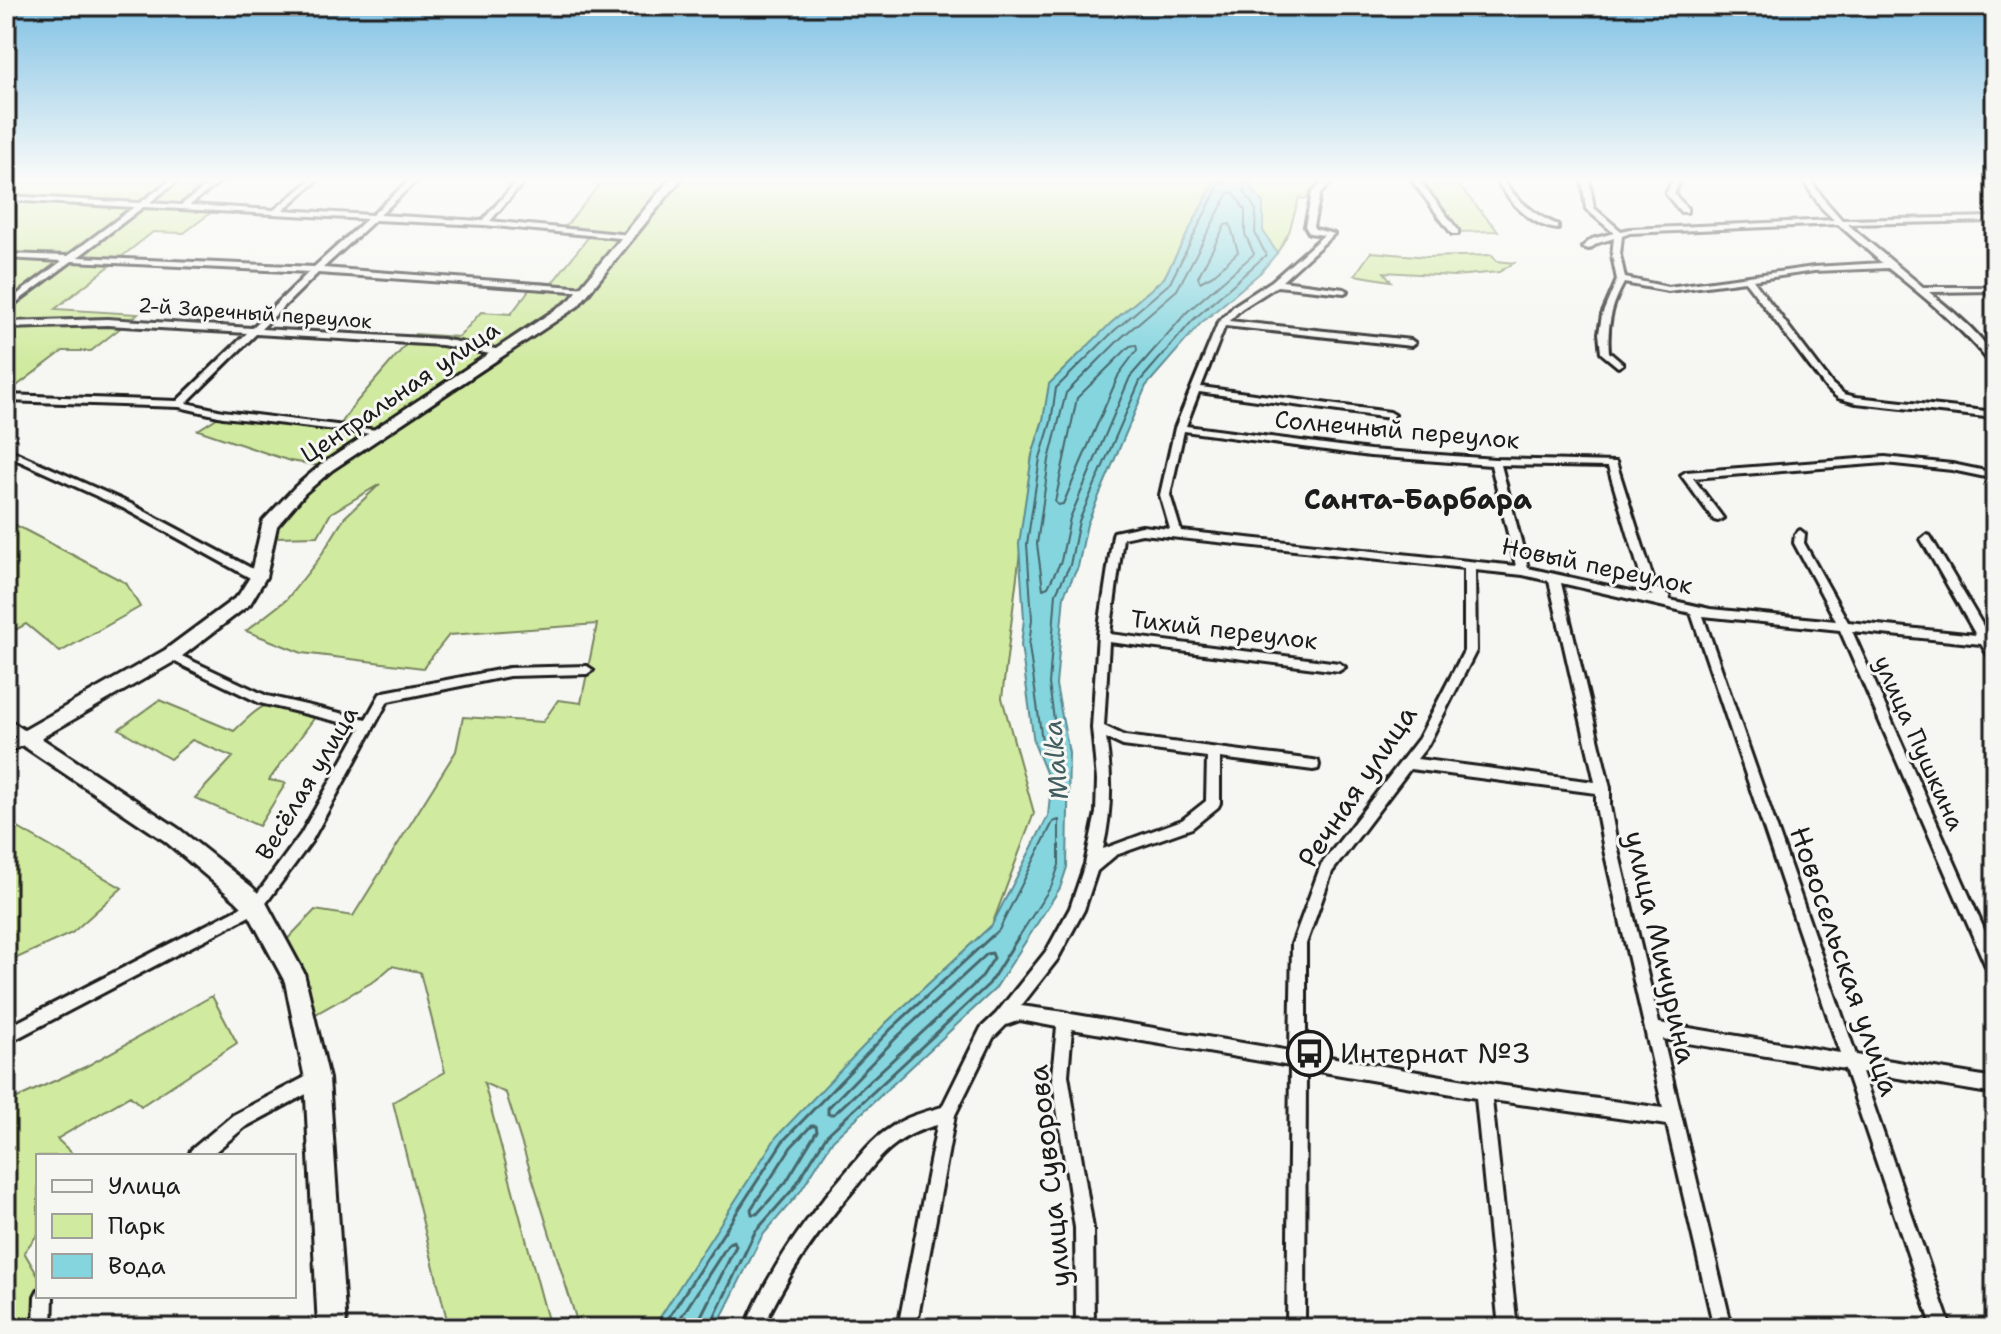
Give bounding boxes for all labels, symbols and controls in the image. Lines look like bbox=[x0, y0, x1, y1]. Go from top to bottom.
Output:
street label: 2-й Заречный переулок bbox=[137, 292, 373, 334]
street label: Центральная улица bbox=[294, 313, 506, 471]
street label: Солнечный переулок bbox=[1273, 403, 1521, 457]
district label: Санта-Барбара bbox=[1304, 480, 1532, 518]
street label: Новый переулок bbox=[1499, 530, 1696, 602]
street label: Тихий переулок bbox=[1129, 603, 1320, 657]
street label: улица Пушкина bbox=[1866, 650, 1972, 836]
street label: Речная улица bbox=[1289, 697, 1425, 875]
street label: Весёлая улица bbox=[248, 700, 366, 866]
water label: Malka bbox=[1034, 719, 1076, 801]
street label: Новосельская улица bbox=[1781, 821, 1909, 1101]
street label: улица Мичурина bbox=[1616, 827, 1706, 1067]
bus stop icon: Интернат №3 bbox=[1285, 1029, 1333, 1077]
place label: Интернат №3 bbox=[1340, 1034, 1531, 1072]
street label: улица Суворова bbox=[1018, 1063, 1080, 1289]
legend bbox=[36, 1154, 296, 1298]
text: Улица bbox=[108, 1170, 181, 1202]
text: Парк bbox=[108, 1210, 165, 1242]
text: Вода bbox=[108, 1250, 166, 1282]

